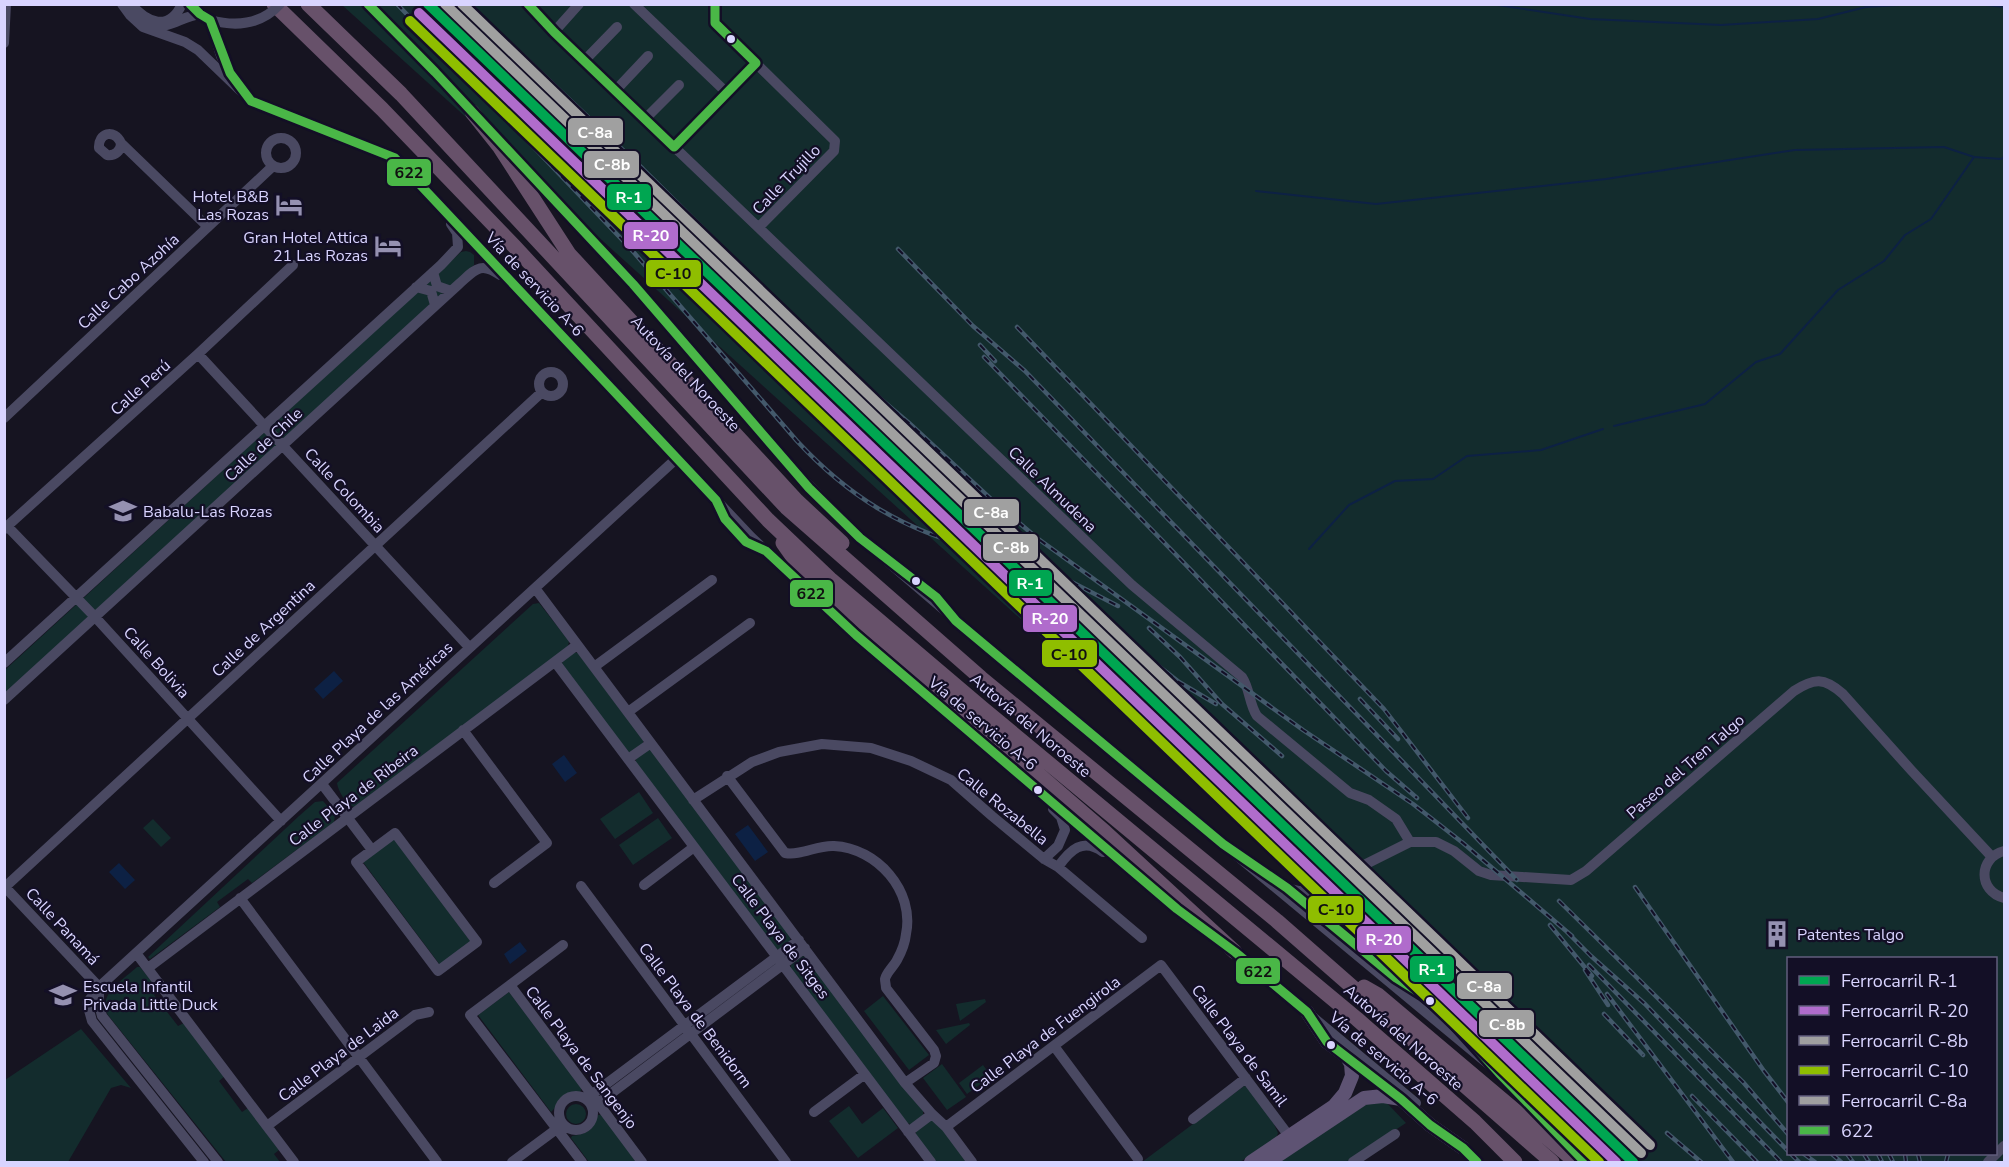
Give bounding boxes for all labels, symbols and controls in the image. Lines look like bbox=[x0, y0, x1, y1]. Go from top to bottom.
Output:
unlabelled marker bbox=[725, 33, 737, 45]
line badge: C-8a bbox=[567, 117, 624, 146]
text: C-8a bbox=[577, 122, 613, 144]
street label: Calle Trujillo bbox=[748, 140, 826, 220]
line badge: C-8b bbox=[583, 150, 640, 179]
text: C-8b bbox=[594, 154, 630, 176]
line badge: 622 bbox=[386, 158, 432, 187]
text: 622 bbox=[395, 162, 423, 184]
line badge: R-1 bbox=[606, 183, 652, 211]
place label: Hotel B&B Las Rozas bbox=[192, 186, 269, 226]
text: R-1 bbox=[615, 187, 643, 209]
hotel icon: Hotel B&B Las Rozas bbox=[274, 190, 304, 220]
line badge: R-20 bbox=[623, 221, 679, 250]
text: R-20 bbox=[633, 225, 669, 247]
place label: Gran Hotel Attica 21 Las Rozas bbox=[243, 227, 368, 267]
street label: Vía de servicio A-6 bbox=[479, 227, 589, 342]
street label: Calle Cabo Azohía bbox=[73, 229, 184, 335]
hotel icon: Gran Hotel Attica 21 Las Rozas bbox=[373, 231, 403, 261]
line badge: C-10 bbox=[645, 259, 702, 288]
text: C-10 bbox=[655, 263, 691, 285]
street label: Autovía del Noroeste bbox=[626, 311, 745, 437]
street label: Calle Perú bbox=[106, 355, 176, 421]
street label: Calle de Chile bbox=[220, 403, 308, 487]
street label: Calle Almudena bbox=[1003, 442, 1101, 538]
street label: Calle Colombia bbox=[299, 443, 389, 538]
school or university icon: Babalu-Las Rozas bbox=[108, 496, 138, 526]
line badge: C-8a bbox=[963, 498, 1020, 527]
place label: Babalu-Las Rozas bbox=[143, 501, 272, 523]
text: C-8a bbox=[973, 502, 1009, 524]
line badge: C-8b bbox=[982, 533, 1039, 562]
text: C-8b bbox=[993, 537, 1029, 559]
line badge: R-1 bbox=[1008, 569, 1053, 597]
text: R-1 bbox=[1016, 573, 1044, 595]
street label: Calle de Argentina bbox=[207, 575, 320, 683]
unlabelled marker bbox=[910, 575, 922, 587]
line badge: 622 bbox=[789, 579, 834, 608]
text: 622 bbox=[797, 583, 825, 605]
line badge: R-20 bbox=[1022, 604, 1078, 633]
text: R-20 bbox=[1032, 608, 1068, 630]
street label: Calle Bolivia bbox=[118, 622, 194, 703]
street label: Calle Playa de las Américas bbox=[298, 637, 458, 789]
line badge: C-10 bbox=[1041, 639, 1098, 668]
text: C-10 bbox=[1051, 644, 1087, 666]
street label: Autovía del Noroeste bbox=[965, 669, 1095, 783]
street label: Vía de servicio A-6 bbox=[923, 671, 1041, 776]
street label: Paseo del Tren Talgo bbox=[1622, 709, 1749, 824]
street label: Calle Playa de Ribeira bbox=[284, 740, 423, 852]
street label: Calle Rozabella bbox=[952, 763, 1053, 851]
unlabelled marker bbox=[1032, 784, 1044, 796]
street label: Calle Playa de Sitges bbox=[726, 869, 835, 1004]
street label: Calle Panamá bbox=[20, 883, 104, 970]
line badge: C-10 bbox=[1307, 895, 1364, 924]
text: C-10 bbox=[1318, 899, 1354, 921]
building icon: Patentes Talgo bbox=[1762, 919, 1792, 949]
place label: Patentes Talgo bbox=[1797, 924, 1904, 946]
line badge: R-20 bbox=[1356, 925, 1412, 954]
text: R-20 bbox=[1366, 929, 1402, 951]
street label: Calle Playa de Benidorm bbox=[633, 938, 757, 1093]
line badge: R-1 bbox=[1409, 955, 1455, 983]
line badge: 622 bbox=[1235, 957, 1281, 985]
legend bbox=[1787, 957, 1997, 1155]
text: R-1 bbox=[1418, 959, 1446, 981]
text: 622 bbox=[1244, 961, 1272, 983]
text: Ferrocarril R-1 bbox=[1841, 969, 1958, 993]
street label: Calle Playa de Fuengirola bbox=[966, 971, 1125, 1099]
line badge: C-8a bbox=[1456, 972, 1513, 1000]
place label: Escuela Infantil Privada Little Duck bbox=[83, 976, 219, 1016]
text: C-8a bbox=[1466, 976, 1502, 998]
school or university icon: Escuela Infantil Privada Little Duck bbox=[48, 980, 78, 1010]
street label: Calle Playa de Samil bbox=[1186, 980, 1292, 1111]
street label: Autovía del Noroeste bbox=[1339, 980, 1468, 1096]
street label: Calle Playa de Sangenjo bbox=[520, 982, 642, 1134]
unlabelled marker bbox=[1424, 995, 1436, 1007]
text: Ferrocarril R-20 bbox=[1841, 999, 1969, 1023]
street label: Calle Playa de Laida bbox=[274, 1002, 403, 1107]
street label: Vía de servicio A-6 bbox=[1324, 1006, 1442, 1111]
line badge: C-8b bbox=[1478, 1009, 1535, 1038]
text: C-8b bbox=[1489, 1014, 1525, 1036]
text: Ferrocarril C-8b bbox=[1841, 1029, 1968, 1053]
unlabelled marker bbox=[1325, 1039, 1337, 1051]
text: Ferrocarril C-10 bbox=[1841, 1059, 1969, 1083]
text: Ferrocarril C-8a bbox=[1841, 1089, 1967, 1113]
text: 622 bbox=[1841, 1119, 1873, 1143]

